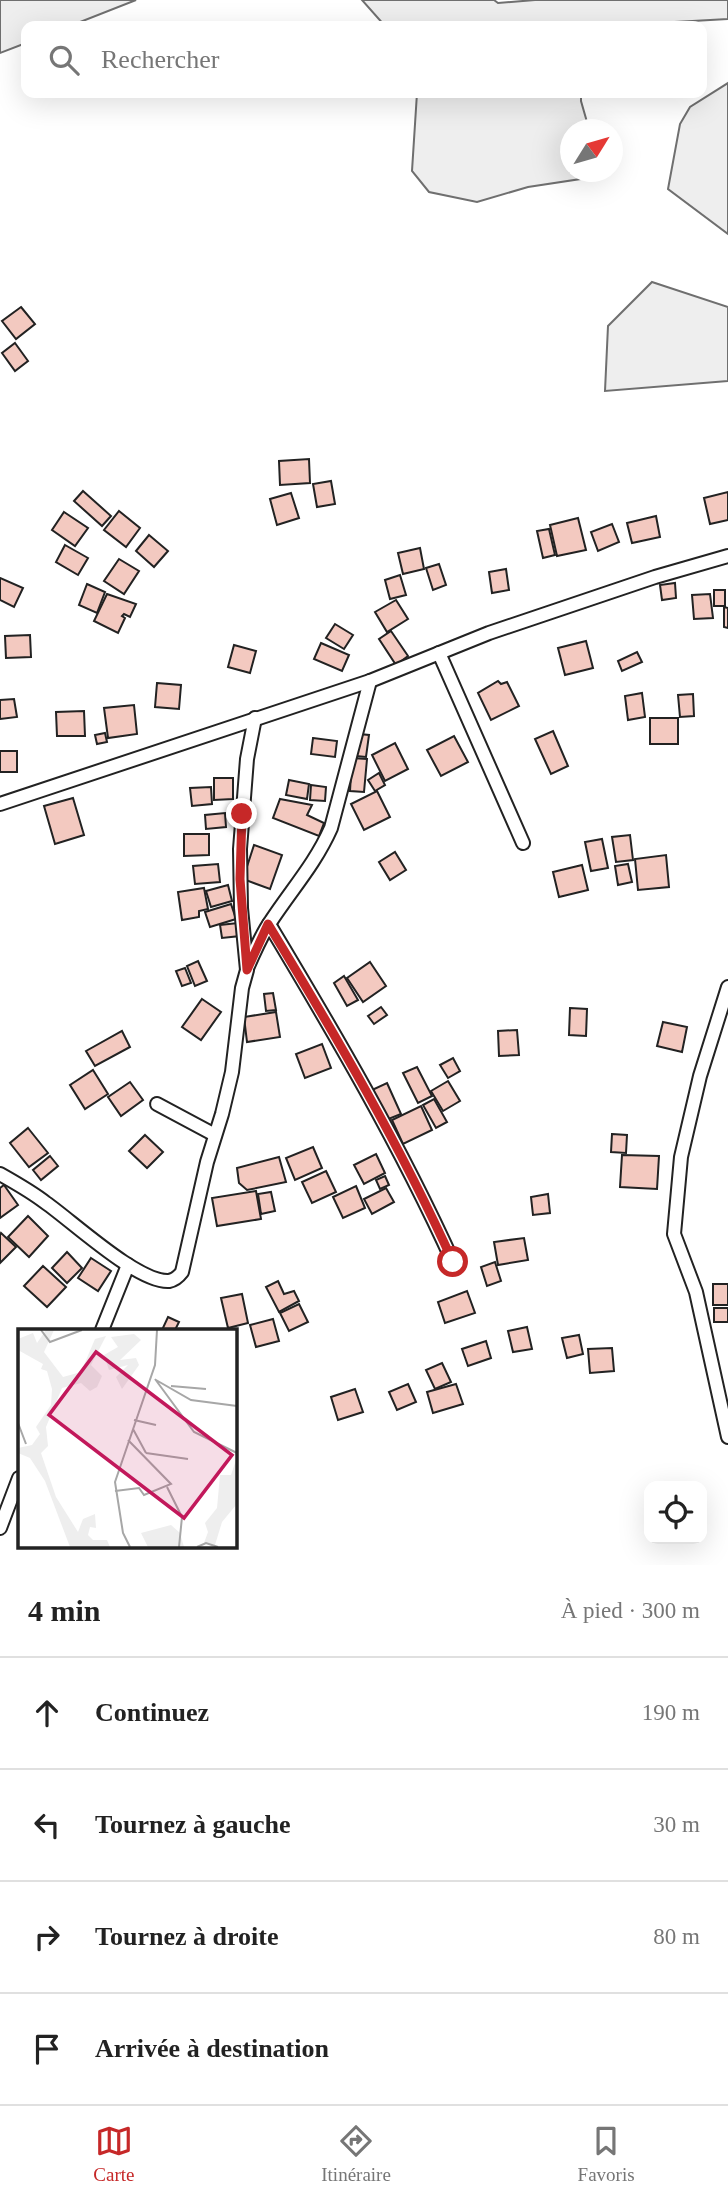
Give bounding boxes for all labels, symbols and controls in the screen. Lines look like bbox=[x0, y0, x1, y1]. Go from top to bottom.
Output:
search box bbox=[21, 21, 707, 98]
icon: search bbox=[45, 41, 83, 79]
text: Rechercher bbox=[101, 45, 219, 74]
north arrow bbox=[560, 119, 623, 182]
route end bbox=[226, 798, 257, 829]
route start bbox=[437, 1246, 468, 1277]
inset map bbox=[18, 1329, 236, 1548]
map controls bbox=[644, 1481, 707, 1544]
button: locate bbox=[644, 1481, 707, 1544]
text: 4 min bbox=[28, 1594, 101, 1627]
text: À pied · 300 m bbox=[561, 1598, 700, 1623]
icon: ahead bbox=[28, 1694, 66, 1732]
text: Continuez bbox=[95, 1698, 209, 1727]
text: 190 m bbox=[642, 1700, 700, 1725]
icon: left bbox=[28, 1806, 66, 1844]
text: Tournez à gauche bbox=[95, 1810, 291, 1839]
text: 30 m bbox=[653, 1812, 700, 1837]
icon: right bbox=[28, 1918, 66, 1956]
text: Tournez à droite bbox=[95, 1922, 278, 1951]
text: 80 m bbox=[653, 1924, 700, 1949]
icon: arrive bbox=[28, 2030, 66, 2068]
text: Arrivée à destination bbox=[95, 2034, 329, 2063]
tab: Carte bbox=[93, 2122, 135, 2186]
tab: Itinéraire bbox=[321, 2122, 391, 2186]
tab: Favoris bbox=[578, 2122, 635, 2186]

